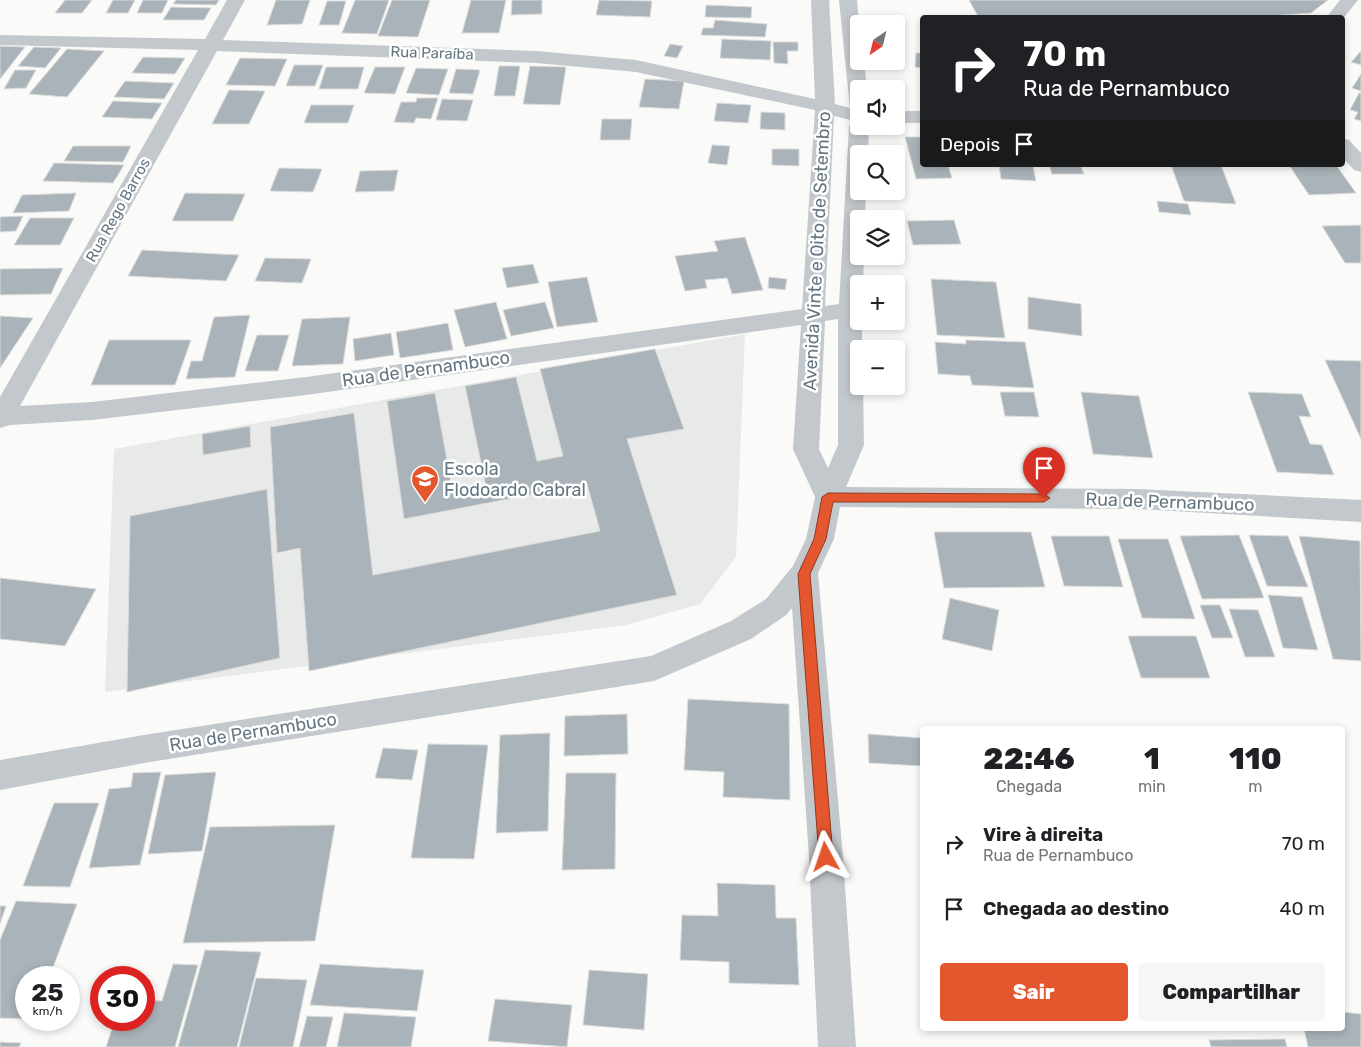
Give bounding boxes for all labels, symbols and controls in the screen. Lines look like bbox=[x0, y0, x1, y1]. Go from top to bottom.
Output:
north arrow bbox=[850, 15, 905, 70]
map controls bbox=[850, 15, 905, 395]
text: 70 m bbox=[1023, 33, 1106, 75]
icon: right bbox=[940, 35, 1005, 100]
street label: Rua Paraíba bbox=[390, 43, 474, 63]
text: Rua de Pernambuco bbox=[1023, 75, 1230, 102]
button: sound bbox=[850, 80, 905, 135]
street label: Avenida Vinte e Oito de Setembro bbox=[799, 111, 835, 391]
icon: arrive bbox=[1010, 130, 1038, 158]
text: Depois bbox=[940, 133, 1000, 156]
button: search bbox=[850, 145, 905, 200]
street label: Rua Rego Barros bbox=[82, 155, 154, 265]
button: layers bbox=[850, 210, 905, 265]
button: + bbox=[850, 275, 905, 330]
button: − bbox=[850, 340, 905, 395]
street label: Rua de Pernambuco bbox=[341, 346, 511, 392]
pin bbox=[1023, 447, 1065, 498]
icon: arrive bbox=[1030, 454, 1058, 482]
place label: Escola Flodoardo Cabral bbox=[444, 458, 586, 501]
school or university icon: Escola Flodoardo Cabral bbox=[410, 464, 440, 503]
street label: Rua de Pernambuco bbox=[1085, 488, 1255, 516]
street label: Rua de Pernambuco bbox=[168, 708, 338, 756]
text: 22:46 bbox=[983, 741, 1075, 777]
text: 1 bbox=[1144, 741, 1160, 777]
text: 110 bbox=[1229, 741, 1282, 777]
text: Chegada bbox=[996, 777, 1062, 796]
text: min bbox=[1138, 777, 1166, 796]
text: m bbox=[1248, 777, 1262, 796]
text: Vire à direita bbox=[983, 823, 1103, 846]
position arrow bbox=[799, 830, 851, 882]
icon: right bbox=[940, 830, 968, 858]
text: 70 m bbox=[1282, 832, 1325, 855]
text: Rua de Pernambuco bbox=[983, 846, 1133, 865]
icon: arrive bbox=[940, 895, 968, 923]
text: Chegada ao destino bbox=[983, 897, 1169, 920]
text: 40 m bbox=[1280, 897, 1325, 920]
button: Sair bbox=[940, 963, 1128, 1021]
button: Compartilhar bbox=[1138, 963, 1325, 1021]
speed limit sign: 30 bbox=[90, 966, 155, 1031]
text: 25 bbox=[31, 978, 64, 1007]
text: km/h bbox=[33, 1004, 62, 1018]

